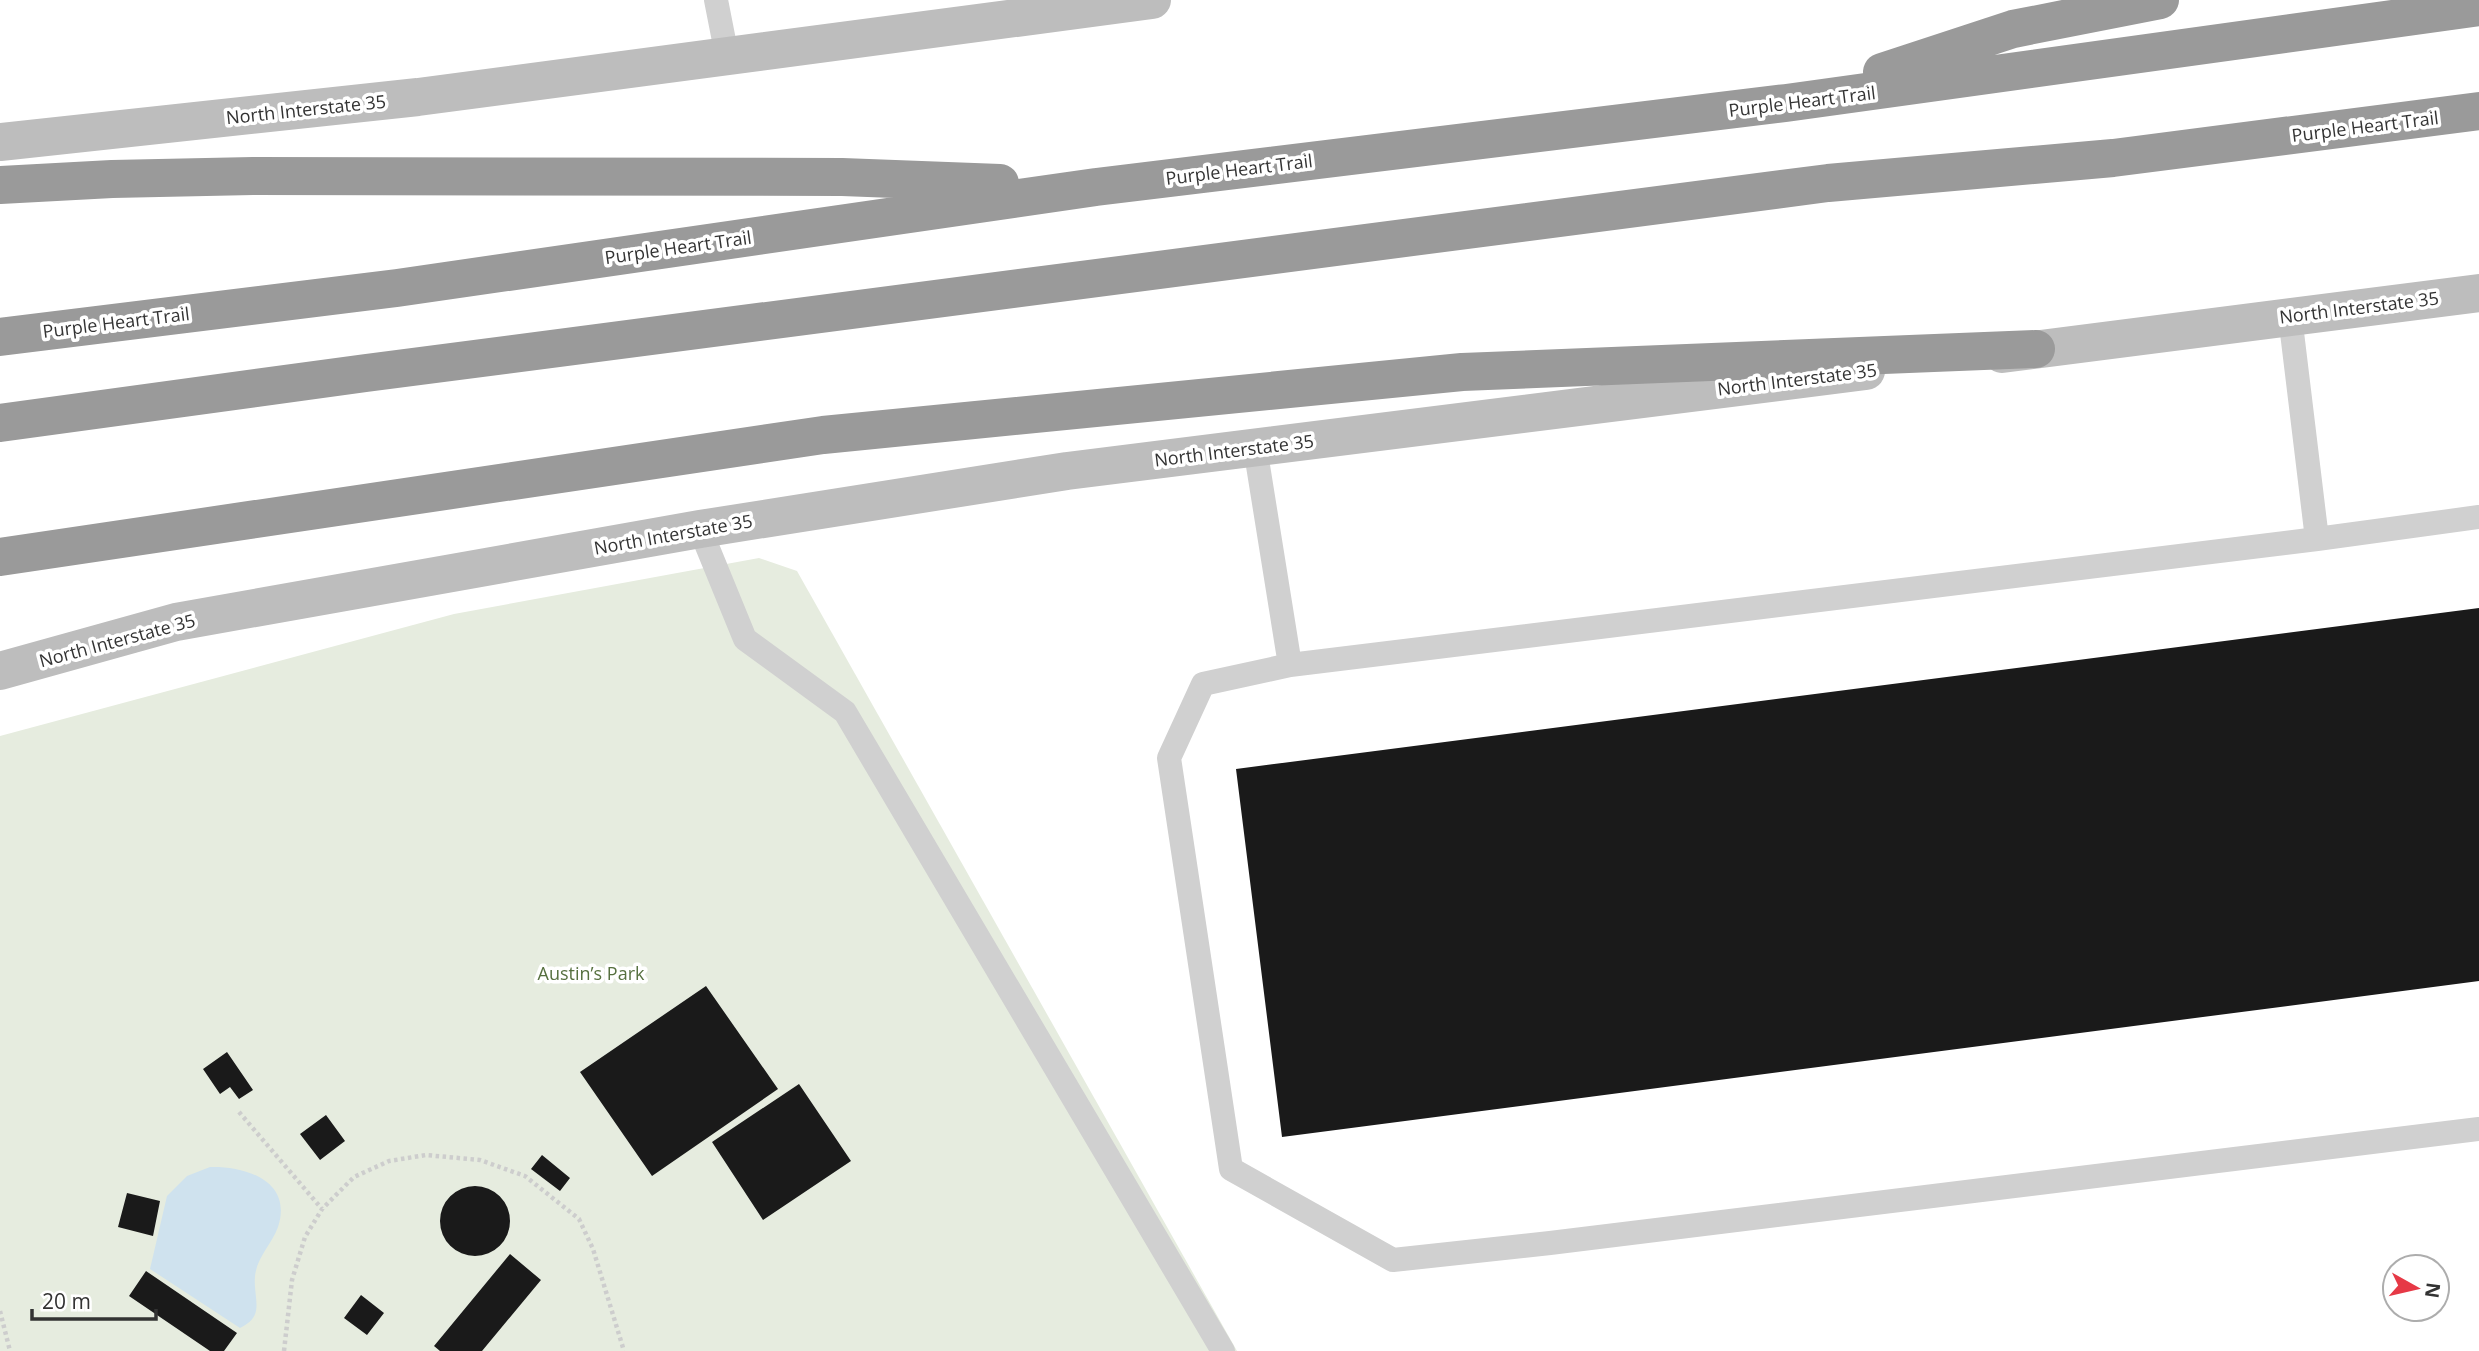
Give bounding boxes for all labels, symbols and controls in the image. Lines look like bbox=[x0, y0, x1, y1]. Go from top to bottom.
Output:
street label: Purple Heart Trail bbox=[1727, 80, 1877, 122]
street label: North Interstate 35 bbox=[225, 89, 387, 129]
street label: Purple Heart Trail bbox=[2290, 105, 2440, 147]
street label: Purple Heart Trail bbox=[1164, 148, 1314, 190]
street label: Purple Heart Trail bbox=[603, 225, 753, 269]
street label: North Interstate 35 bbox=[2278, 285, 2440, 329]
street label: Purple Heart Trail bbox=[41, 301, 191, 343]
street label: North Interstate 35 bbox=[1716, 357, 1878, 401]
street label: North Interstate 35 bbox=[1153, 428, 1315, 472]
street label: North Interstate 35 bbox=[592, 508, 754, 560]
street label: North Interstate 35 bbox=[36, 608, 198, 672]
park label: Austin’s Park bbox=[538, 961, 645, 985]
north arrow bbox=[2381, 1253, 2451, 1323]
scale bar bbox=[32, 1278, 156, 1322]
text: N bbox=[2419, 1281, 2447, 1300]
text: 20 m bbox=[42, 1287, 91, 1315]

